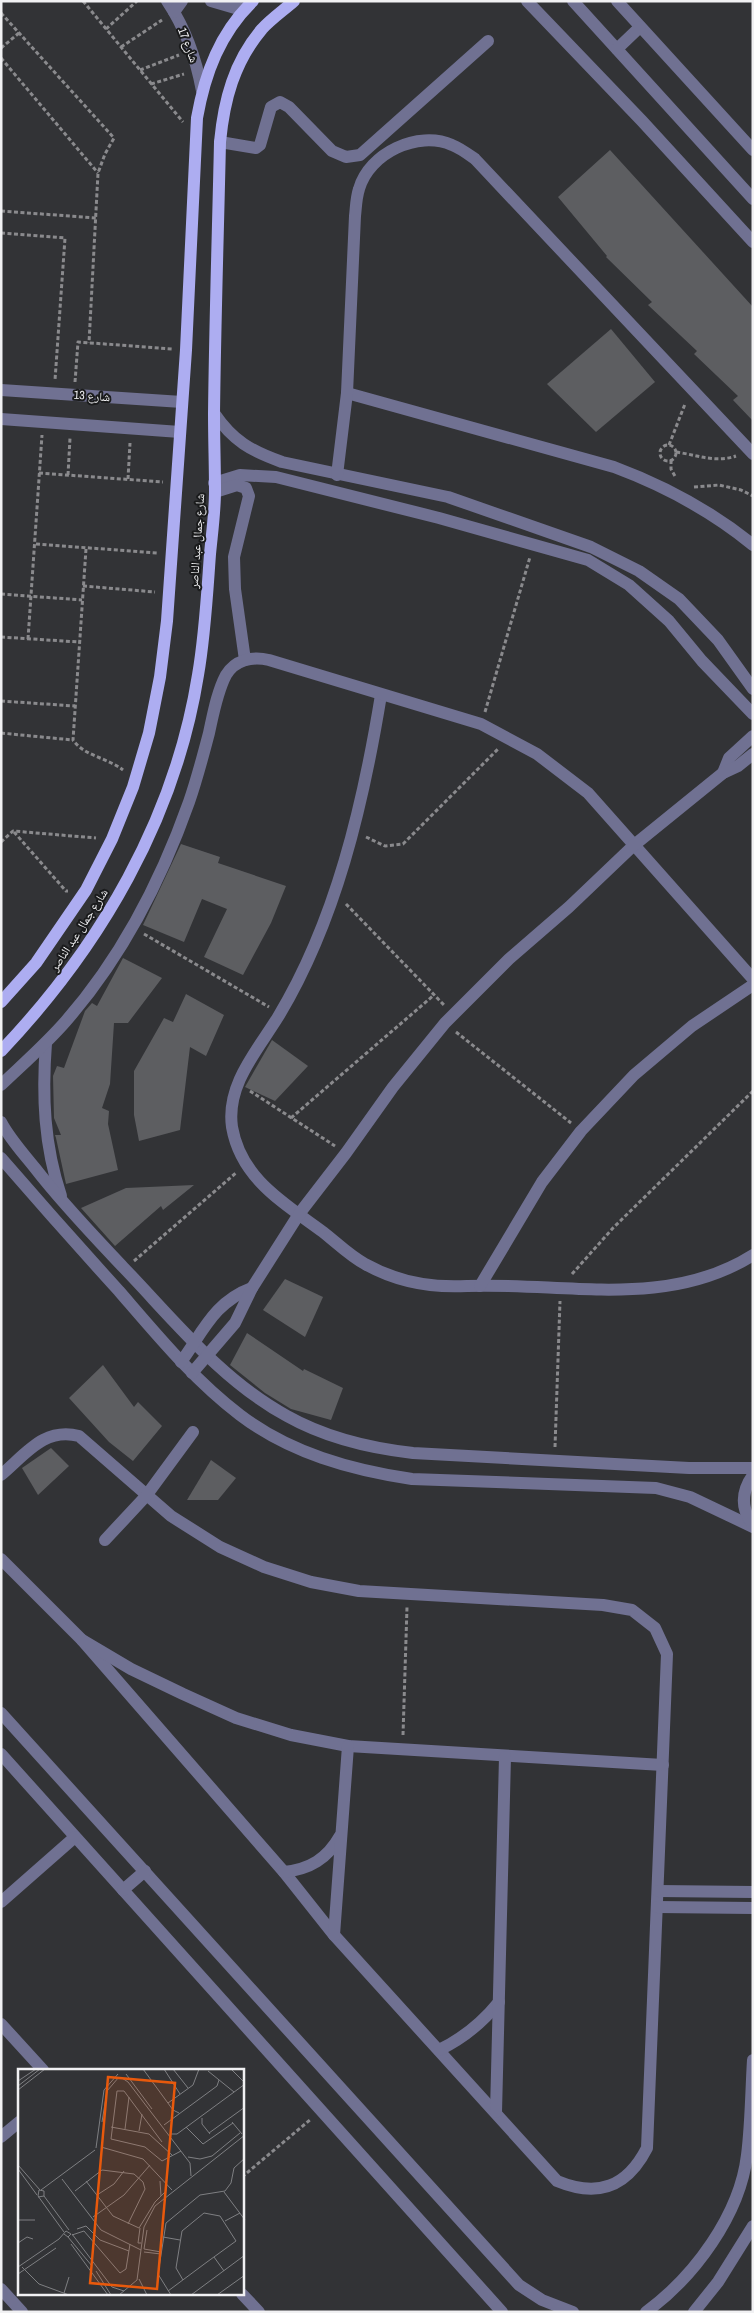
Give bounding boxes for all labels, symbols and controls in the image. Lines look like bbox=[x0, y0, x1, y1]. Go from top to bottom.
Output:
street label: شارع 17 bbox=[174, 25, 202, 65]
street label: شارع 13 bbox=[73, 387, 111, 405]
street label: شارع جمال عبد الناصر bbox=[186, 493, 208, 590]
street label: شارع جمال عبد الناصر bbox=[46, 886, 112, 975]
inset map bbox=[18, 2069, 244, 2296]

